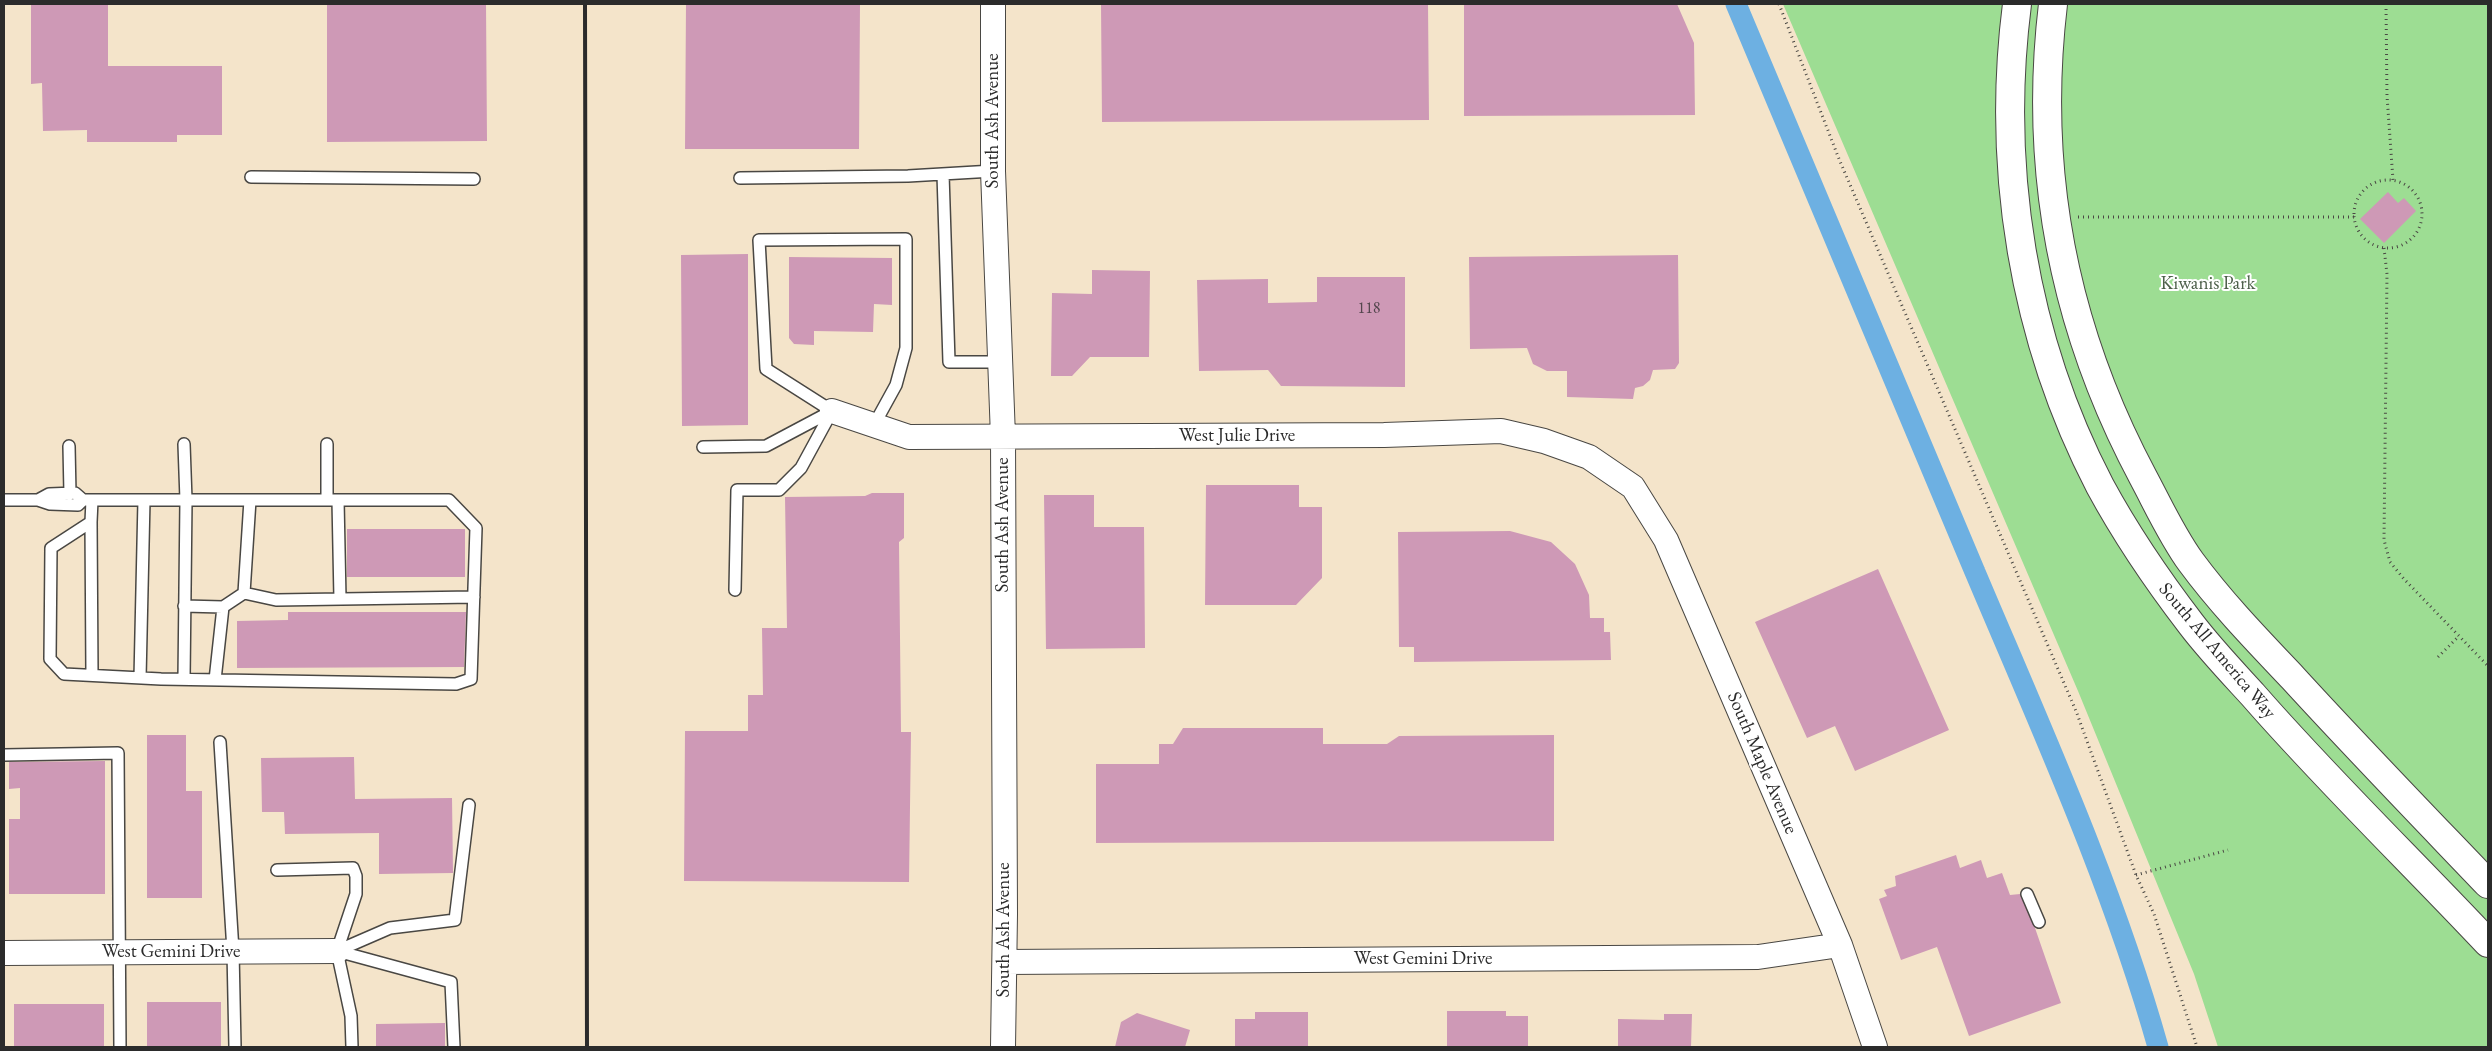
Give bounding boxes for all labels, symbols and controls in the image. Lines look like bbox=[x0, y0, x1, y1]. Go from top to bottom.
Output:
street label: South Ash Avenue bbox=[982, 53, 1004, 189]
park label: Kiwanis Park bbox=[2161, 273, 2255, 295]
house number: 118 bbox=[1357, 299, 1381, 319]
street label: West Julie Drive bbox=[1179, 425, 1295, 447]
street label: South Ash Avenue bbox=[992, 457, 1014, 593]
street label: South All America Way bbox=[2154, 578, 2280, 724]
street label: South Maple Avenue bbox=[1722, 689, 1802, 837]
street label: South Ash Avenue bbox=[993, 862, 1015, 998]
street label: West Gemini Drive bbox=[102, 941, 240, 963]
street label: West Gemini Drive bbox=[1354, 948, 1492, 970]

